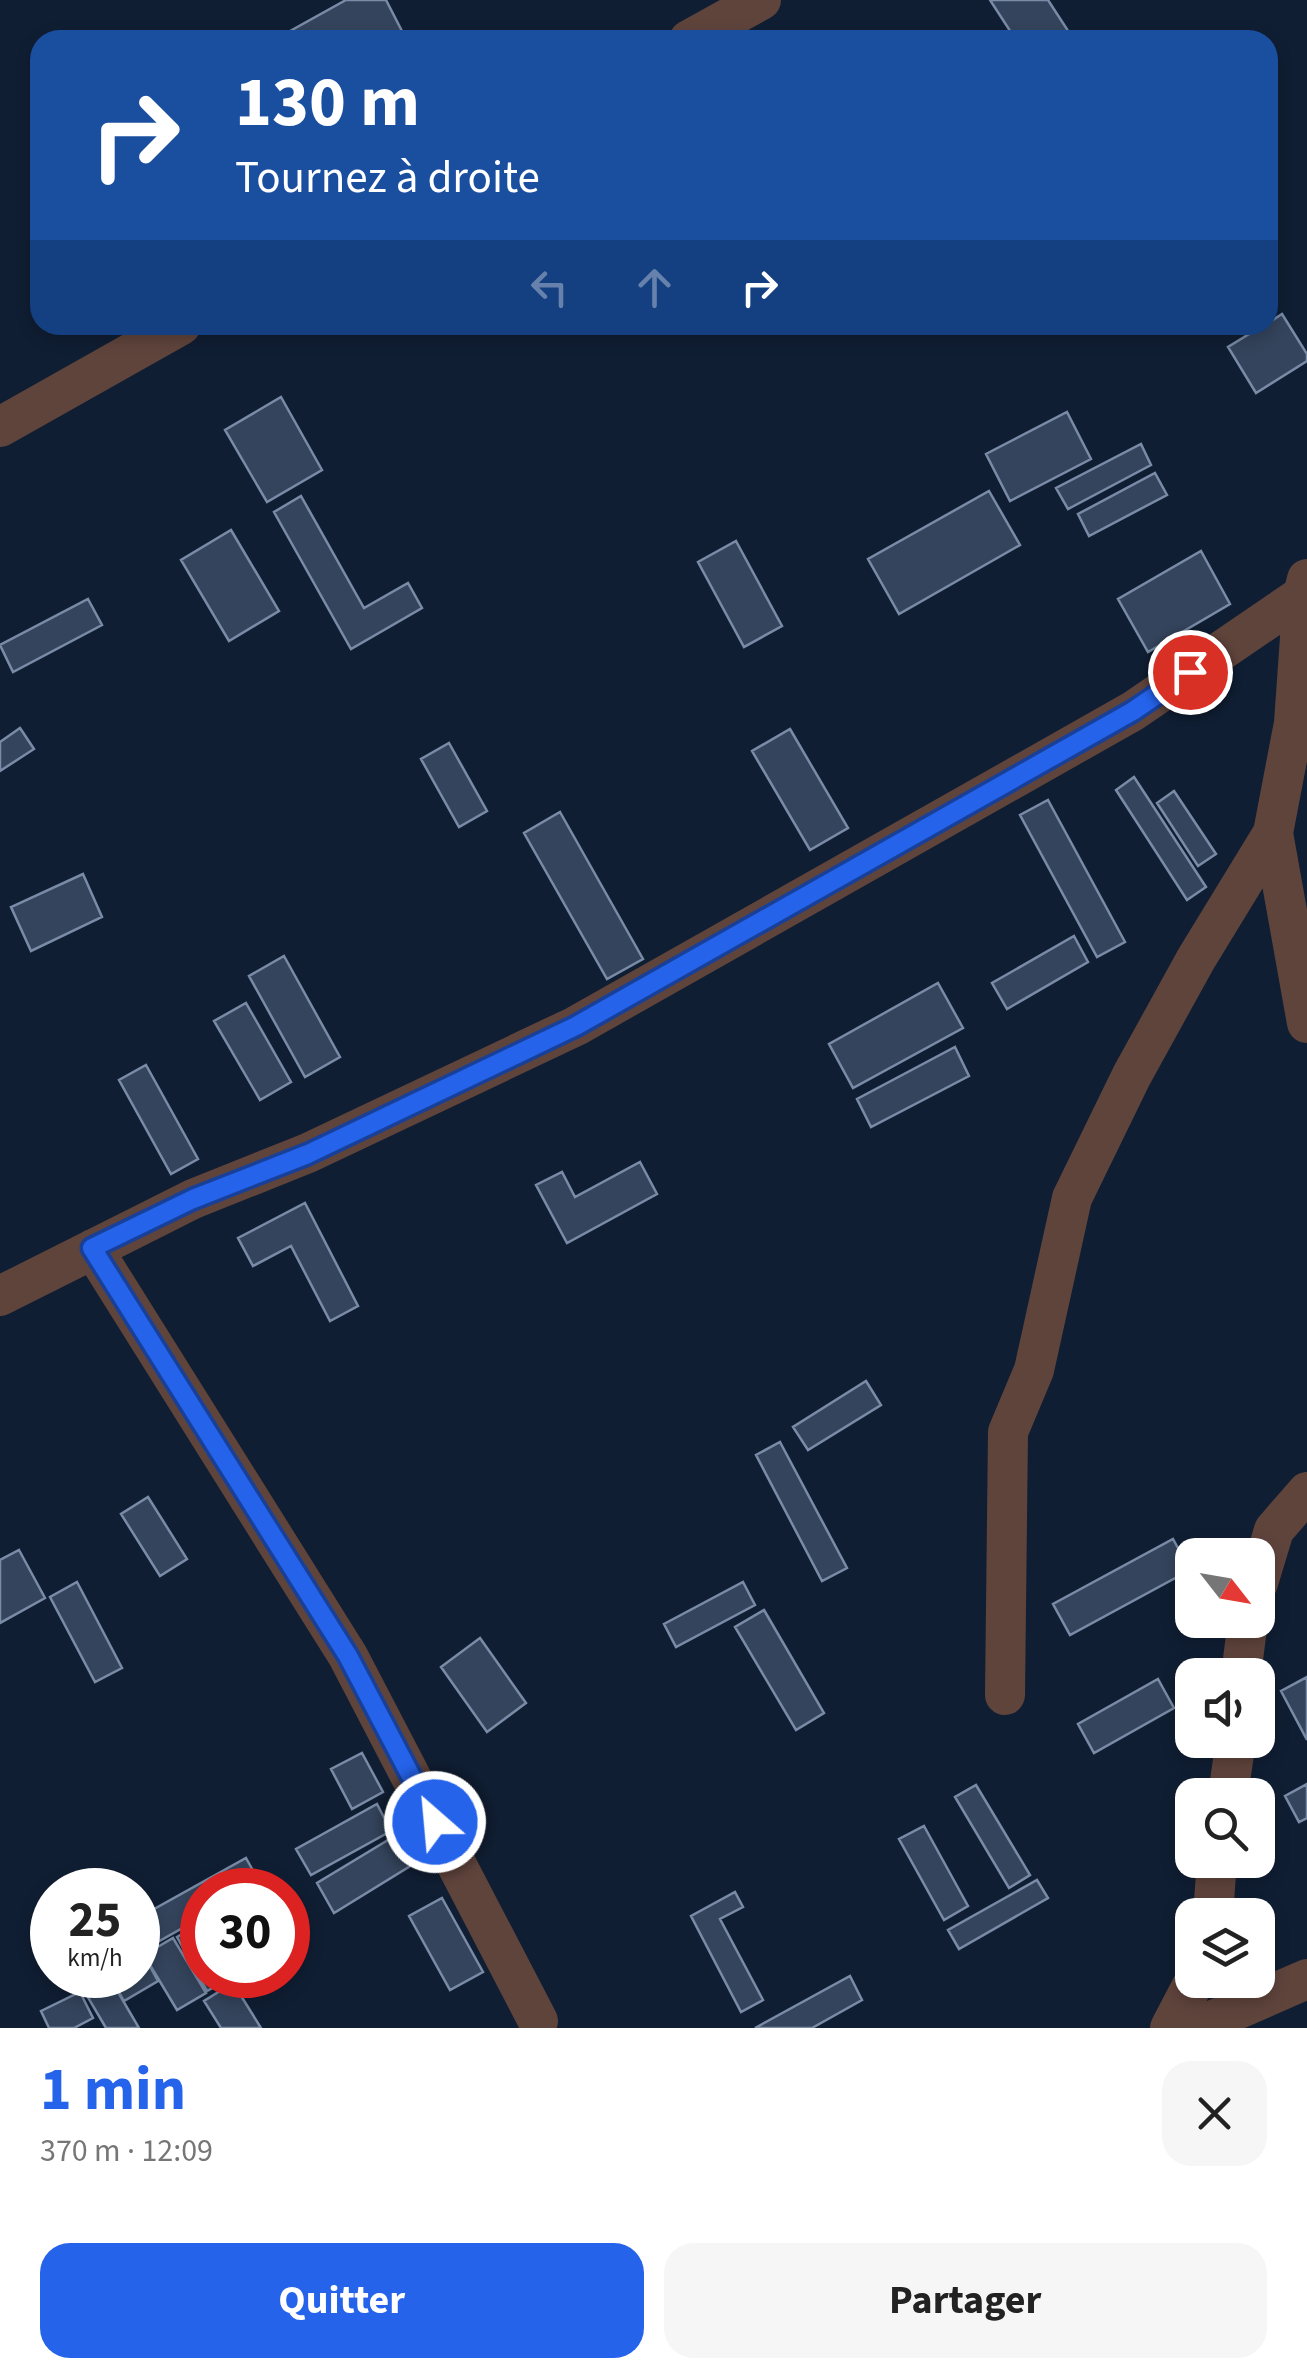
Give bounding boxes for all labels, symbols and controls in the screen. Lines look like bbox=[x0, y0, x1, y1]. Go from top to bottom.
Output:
text: 130 m bbox=[235, 53, 420, 153]
icon: right bbox=[70, 70, 200, 200]
text: Tournez à droite bbox=[235, 146, 540, 210]
icon: left bbox=[522, 260, 577, 315]
icon: ahead bbox=[627, 260, 682, 315]
icon: right bbox=[732, 260, 787, 315]
pin bbox=[1148, 630, 1233, 715]
icon: arrive bbox=[1163, 645, 1218, 700]
north arrow bbox=[1175, 1538, 1275, 1638]
map controls bbox=[1175, 1538, 1275, 1998]
button: sound bbox=[1175, 1658, 1275, 1758]
position arrow bbox=[383, 1770, 487, 1874]
button: search bbox=[1175, 1778, 1275, 1878]
speed limit sign: 30 bbox=[180, 1868, 310, 1998]
text: 25 bbox=[69, 1885, 121, 1956]
button: layers bbox=[1175, 1898, 1275, 1998]
text: km/h bbox=[67, 1940, 123, 1976]
text: 1 min bbox=[40, 2048, 186, 2133]
button: close bbox=[1162, 2061, 1267, 2166]
text: 370 m · 12:09 bbox=[40, 2128, 213, 2174]
button: Quitter bbox=[40, 2243, 644, 2358]
button: Partager bbox=[664, 2243, 1267, 2358]

